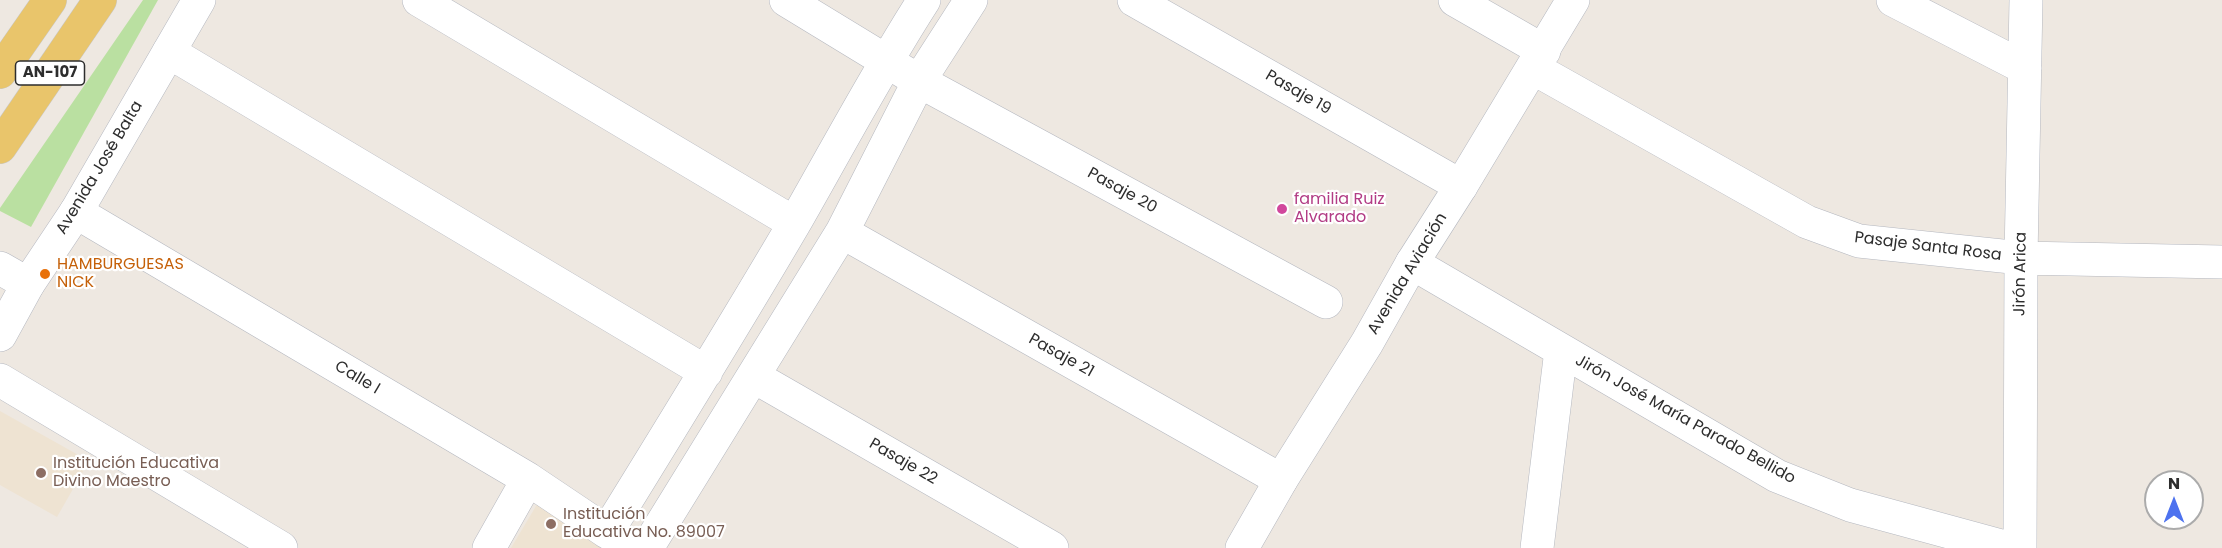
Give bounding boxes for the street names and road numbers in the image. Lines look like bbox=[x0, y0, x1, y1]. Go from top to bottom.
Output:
road number: AN-107 bbox=[16, 61, 84, 85]
street label: Pasaje 19 bbox=[1262, 67, 1334, 119]
street label: Avenida José Balta bbox=[53, 98, 147, 238]
street label: Pasaje 20 bbox=[1084, 164, 1160, 218]
street label: Avenida Aviación bbox=[1364, 210, 1452, 338]
street label: Pasaje Santa Rosa bbox=[1853, 228, 2003, 266]
street label: Jirón Arica bbox=[2011, 232, 2031, 316]
street label: Pasaje 21 bbox=[1025, 330, 1097, 382]
street label: Jirón José María Parado Bellido bbox=[1572, 351, 1798, 489]
street label: Calle I bbox=[331, 357, 383, 399]
street label: Pasaje 22 bbox=[865, 435, 941, 489]

